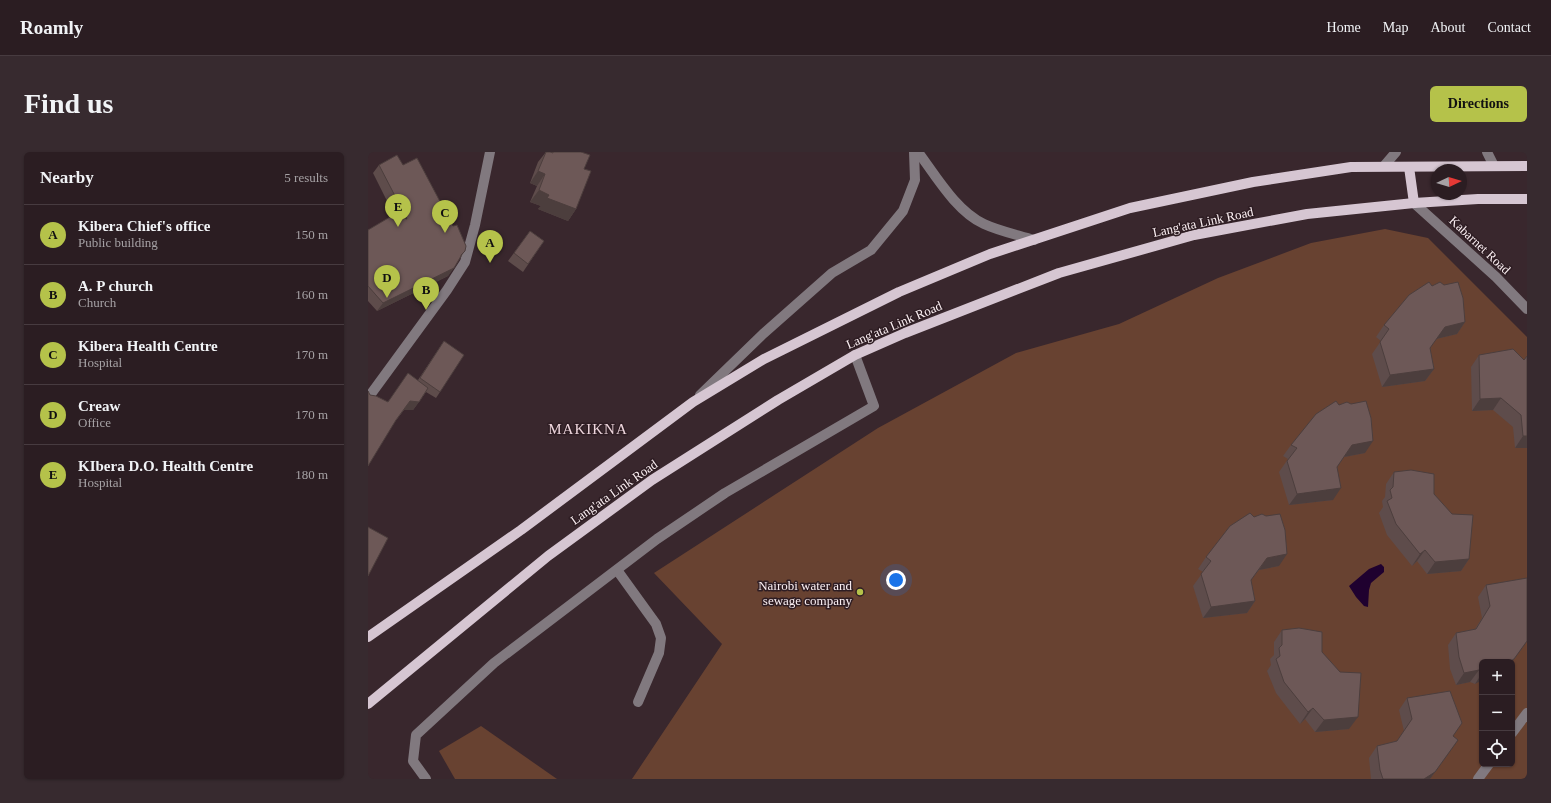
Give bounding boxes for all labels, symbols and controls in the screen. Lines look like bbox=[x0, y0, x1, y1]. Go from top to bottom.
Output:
text: Roamly bbox=[20, 17, 83, 38]
text: Home bbox=[1327, 20, 1361, 35]
text: Map bbox=[1383, 20, 1408, 35]
text: About bbox=[1430, 20, 1465, 35]
text: Contact bbox=[1487, 20, 1531, 35]
button: Directions bbox=[1430, 86, 1527, 122]
text: Find us bbox=[24, 88, 114, 119]
north arrow bbox=[1431, 164, 1467, 200]
text: Nearby bbox=[40, 168, 94, 187]
text: 5 results bbox=[284, 170, 328, 185]
pin: E bbox=[385, 194, 411, 227]
pin: C bbox=[432, 200, 458, 233]
street label: Lang'ata Link Road bbox=[1151, 204, 1255, 240]
street label: Kabarnet Road bbox=[1446, 213, 1514, 278]
text: Kibera Chief's office bbox=[78, 218, 210, 234]
text: A bbox=[48, 227, 58, 242]
text: 150 m bbox=[295, 227, 328, 242]
pin: A bbox=[477, 230, 503, 263]
text: Public building bbox=[78, 235, 158, 250]
pin: D bbox=[374, 265, 400, 298]
pin: B bbox=[413, 277, 439, 310]
text: A. P church bbox=[78, 278, 153, 294]
text: B bbox=[49, 287, 57, 302]
text: 160 m bbox=[295, 287, 328, 302]
text: Church bbox=[78, 295, 116, 310]
street label: Lang'ata Link Road bbox=[844, 298, 945, 352]
text: Kibera Health Centre bbox=[78, 338, 218, 354]
text: C bbox=[48, 347, 58, 362]
text: 170 m bbox=[295, 347, 328, 362]
text: Hospital bbox=[78, 355, 122, 370]
text: Creaw bbox=[78, 398, 120, 414]
text: D bbox=[48, 407, 58, 422]
text: 170 m bbox=[295, 407, 328, 422]
text: Office bbox=[78, 415, 111, 430]
district label: MAKIKNA bbox=[548, 421, 628, 437]
street label: Lang'ata Link Road bbox=[568, 456, 661, 528]
text: KIbera D.O. Health Centre bbox=[78, 458, 253, 474]
text: E bbox=[49, 467, 57, 482]
text: 180 m bbox=[295, 467, 328, 482]
text: Hospital bbox=[78, 475, 122, 490]
your location bbox=[886, 570, 906, 590]
place label: Nairobi water and sewage company bbox=[758, 578, 852, 608]
marker: Nairobi water and sewage company bbox=[855, 587, 865, 597]
map controls bbox=[1479, 659, 1515, 767]
button: + bbox=[1479, 659, 1515, 695]
button: − bbox=[1479, 695, 1515, 731]
button: locate bbox=[1479, 731, 1515, 767]

